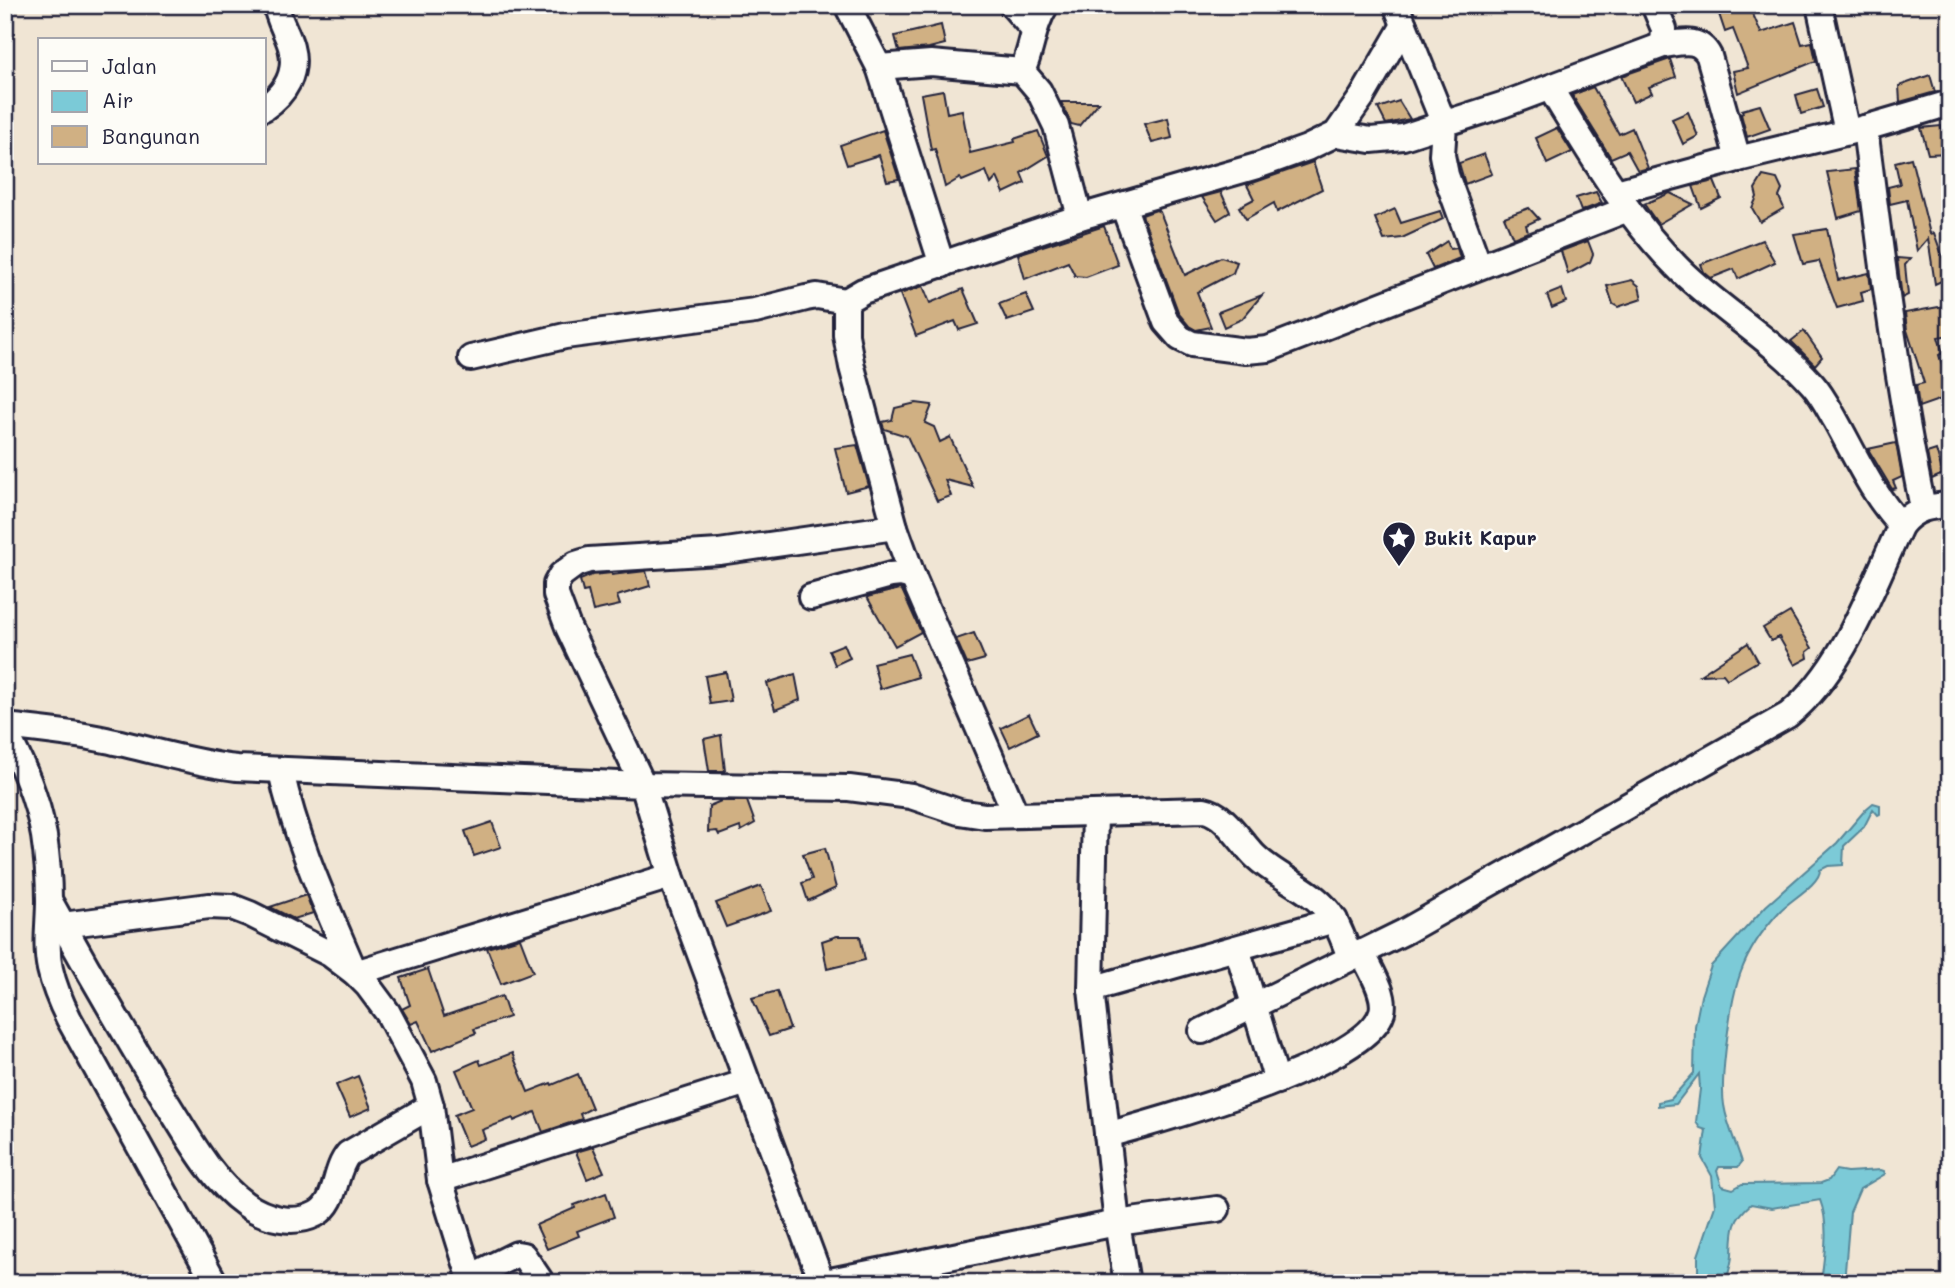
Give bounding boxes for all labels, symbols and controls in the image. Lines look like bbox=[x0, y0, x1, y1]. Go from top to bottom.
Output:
legend bbox=[38, 38, 266, 164]
text: Jalan bbox=[102, 52, 157, 79]
text: Air bbox=[102, 86, 134, 113]
text: Bangunan bbox=[102, 122, 200, 149]
place icon: Bukit Kapur bbox=[1380, 519, 1418, 568]
place label: Bukit Kapur bbox=[1424, 525, 1537, 550]

